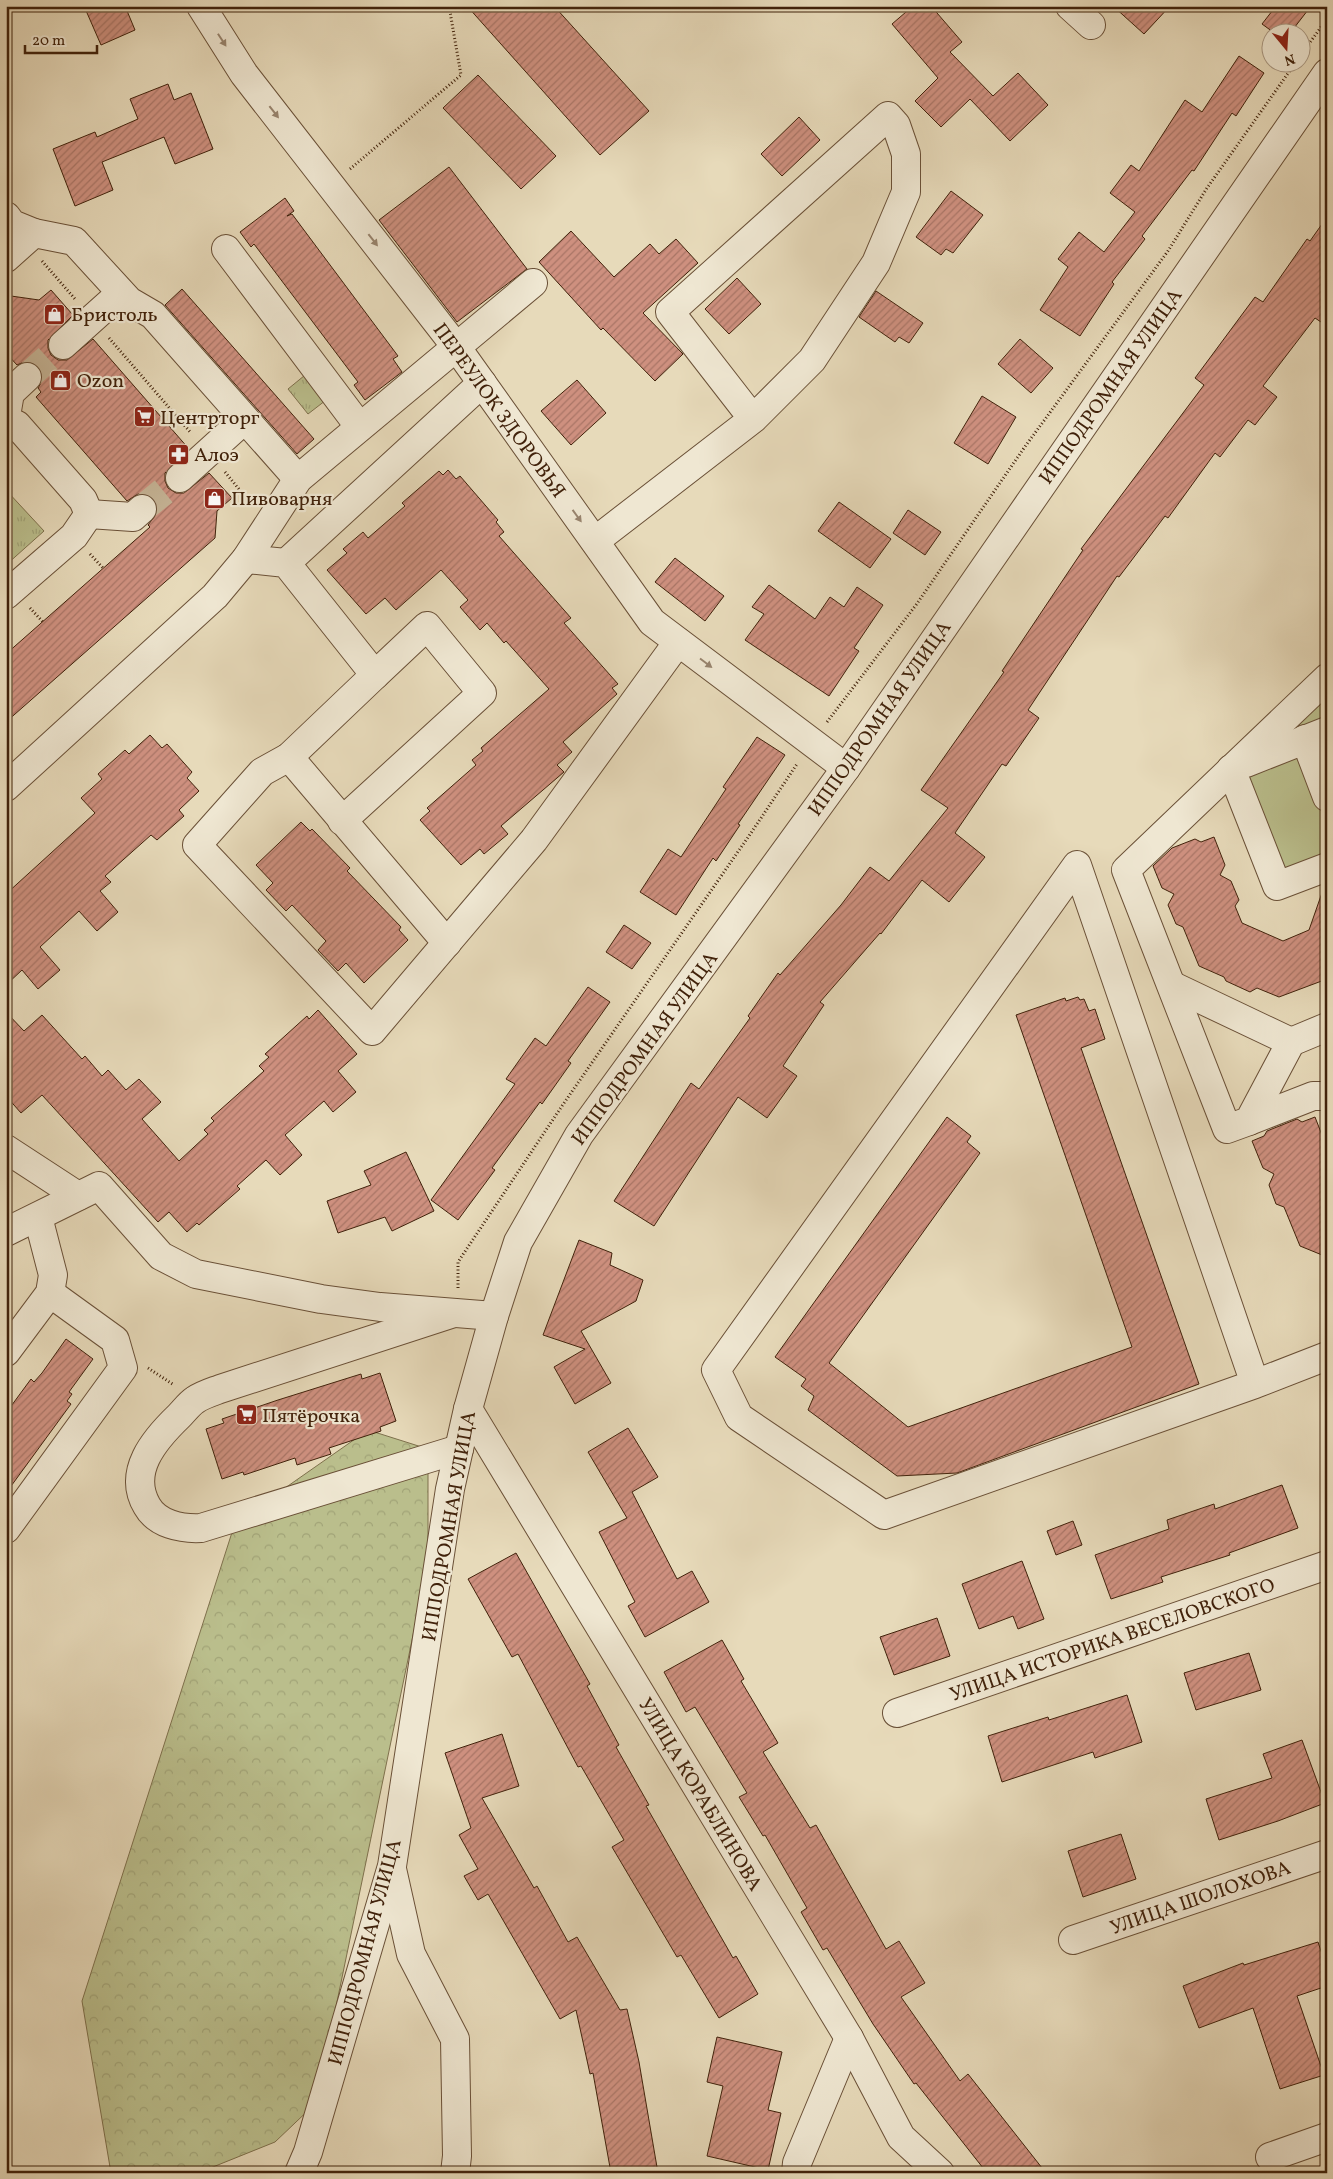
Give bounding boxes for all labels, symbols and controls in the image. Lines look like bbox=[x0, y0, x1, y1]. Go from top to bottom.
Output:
scale bar bbox=[25, 22, 98, 54]
north arrow bbox=[1260, 22, 1310, 72]
text: 20 m bbox=[32, 31, 65, 52]
one-way arrow bbox=[218, 33, 227, 47]
text: N bbox=[1282, 48, 1297, 70]
one-way arrow bbox=[268, 105, 279, 118]
one-way arrow bbox=[368, 234, 379, 247]
street label: ИППОДРОМНАЯ УЛИЦА bbox=[1033, 284, 1190, 491]
shop icon: Бристоль bbox=[43, 302, 67, 326]
place label: Бристоль bbox=[71, 302, 158, 330]
street label: ПЕРЕУЛОК ЗДОРОВЬЯ bbox=[425, 318, 572, 505]
shop icon: Ozon bbox=[49, 368, 73, 392]
place label: Ozon bbox=[77, 368, 124, 396]
supermarket icon: Центрторг bbox=[132, 405, 156, 429]
place label: Центрторг bbox=[160, 405, 260, 433]
pharmacy icon: Алоэ bbox=[166, 442, 190, 466]
place label: Алоэ bbox=[194, 442, 239, 470]
shop icon: Пивоварня bbox=[203, 486, 227, 510]
place label: Пивоварня bbox=[231, 486, 332, 514]
one-way arrow bbox=[572, 509, 582, 523]
street label: ИППОДРОМНАЯ УЛИЦА bbox=[802, 616, 959, 823]
one-way arrow bbox=[699, 658, 713, 668]
street label: ИППОДРОМНАЯ УЛИЦА bbox=[566, 947, 726, 1152]
supermarket icon: Пятёрочка bbox=[234, 1403, 258, 1427]
place label: Пятёрочка bbox=[262, 1403, 360, 1431]
street label: ИППОДРОМНАЯ УЛИЦА bbox=[416, 1409, 484, 1644]
street label: УЛИЦА ИСТОРИКА ВЕСЕЛОВСКОГО bbox=[946, 1572, 1279, 1710]
street label: УЛИЦА КОРАБЛИНОВА bbox=[630, 1693, 768, 1897]
street label: ИППОДРОМНАЯ УЛИЦА bbox=[322, 1836, 410, 2069]
street label: УЛИЦА ШОЛОХОВА bbox=[1106, 1855, 1295, 1943]

